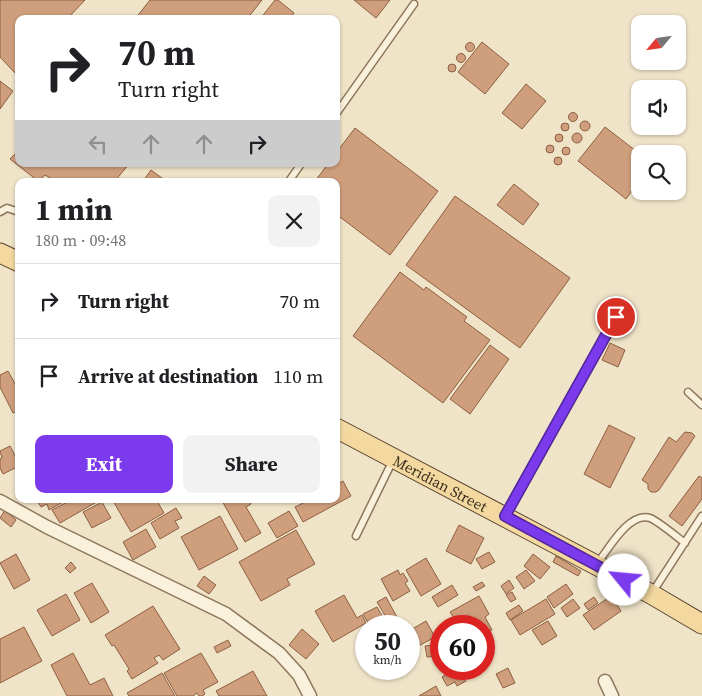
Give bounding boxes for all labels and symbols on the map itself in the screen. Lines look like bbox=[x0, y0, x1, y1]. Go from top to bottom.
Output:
north arrow bbox=[631, 15, 686, 70]
pin bbox=[595, 296, 637, 338]
street label: Meridian Street bbox=[390, 450, 491, 517]
position arrow bbox=[597, 553, 649, 605]
speed limit sign: 60 bbox=[430, 615, 495, 680]

